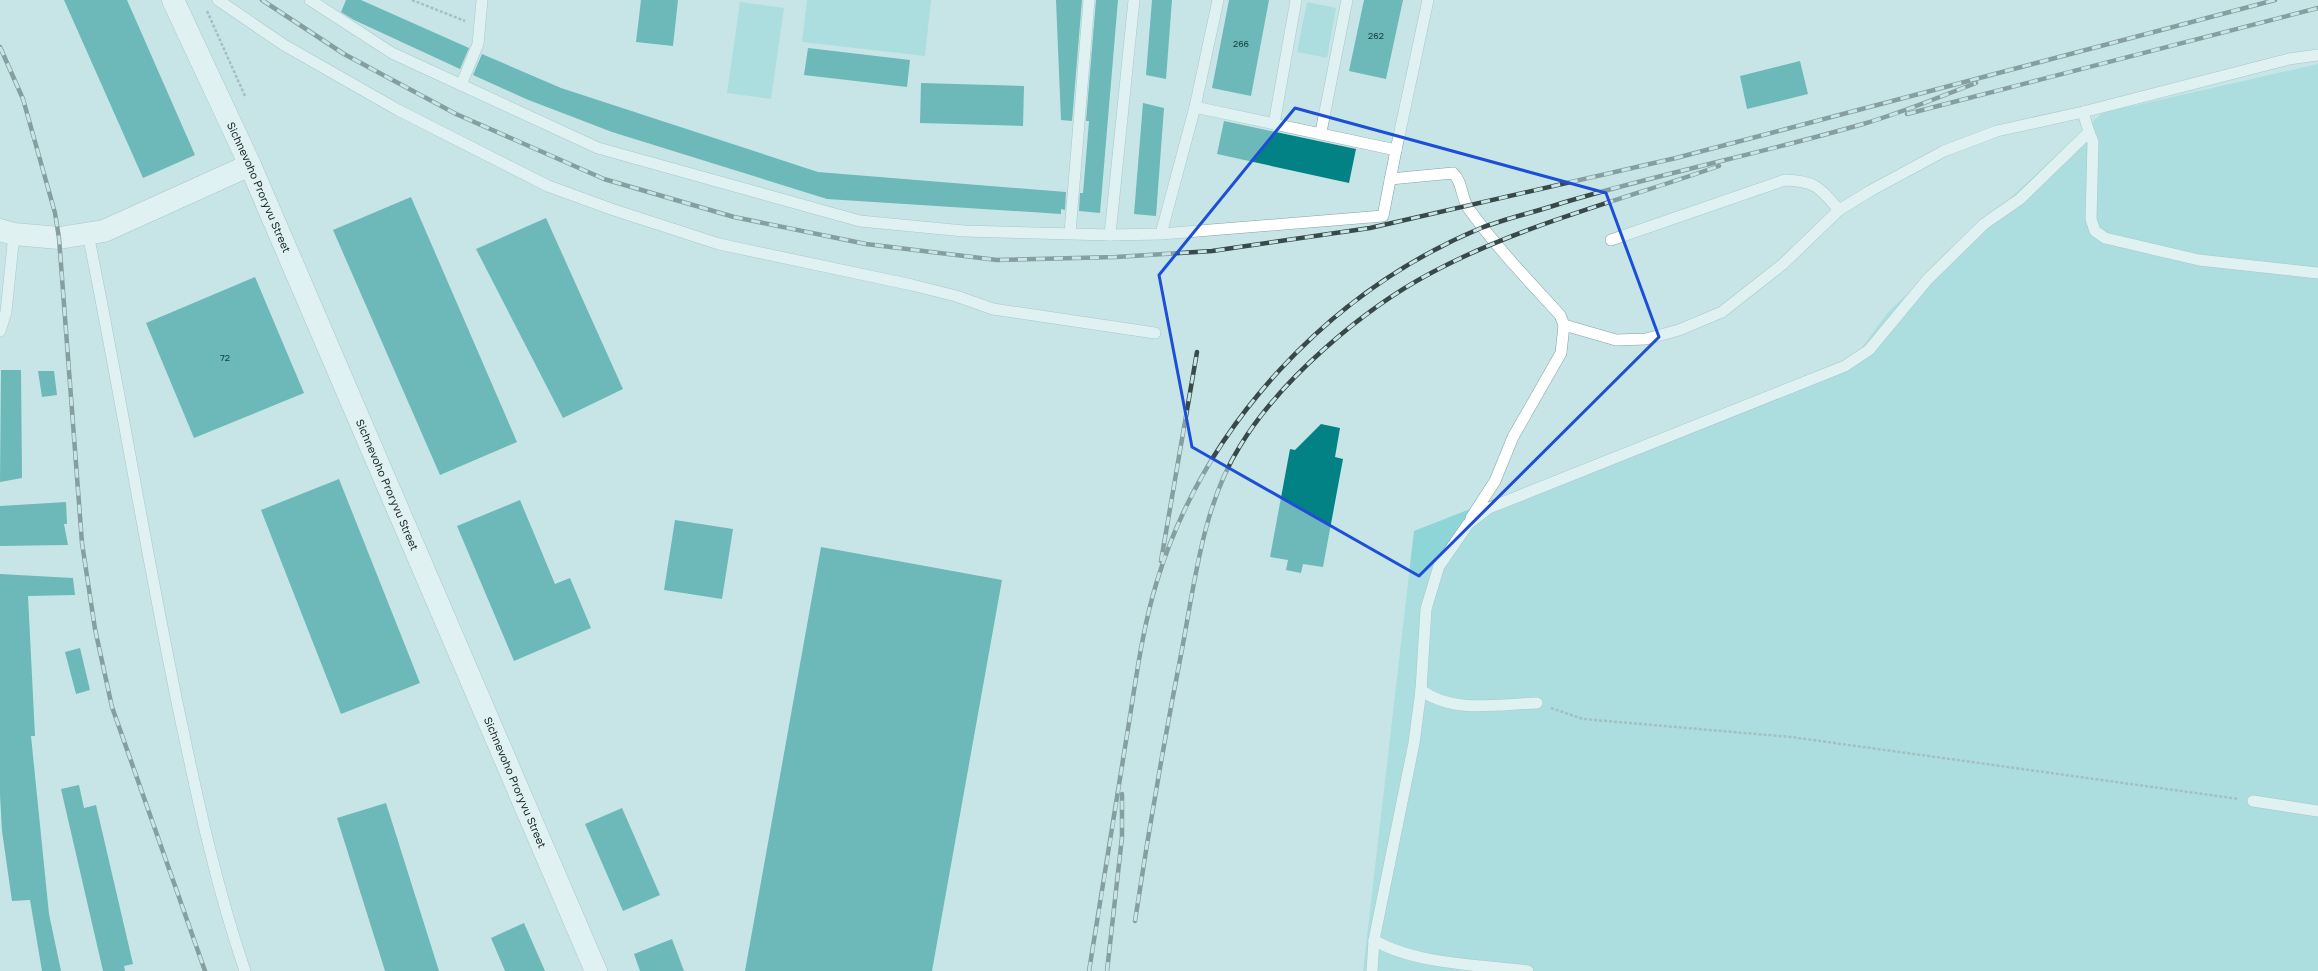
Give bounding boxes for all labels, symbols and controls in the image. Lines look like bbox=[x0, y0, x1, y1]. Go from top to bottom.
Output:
house number: 262 bbox=[1368, 30, 1384, 41]
house number: 266 bbox=[1233, 38, 1249, 49]
street label: Sichnevoho Proryvu Street bbox=[225, 120, 294, 254]
house number: 72 bbox=[220, 352, 230, 363]
street label: Sichnevoho Proryvu Street bbox=[354, 417, 422, 552]
street label: Sichnevoho Proryvu Street bbox=[482, 715, 549, 850]

